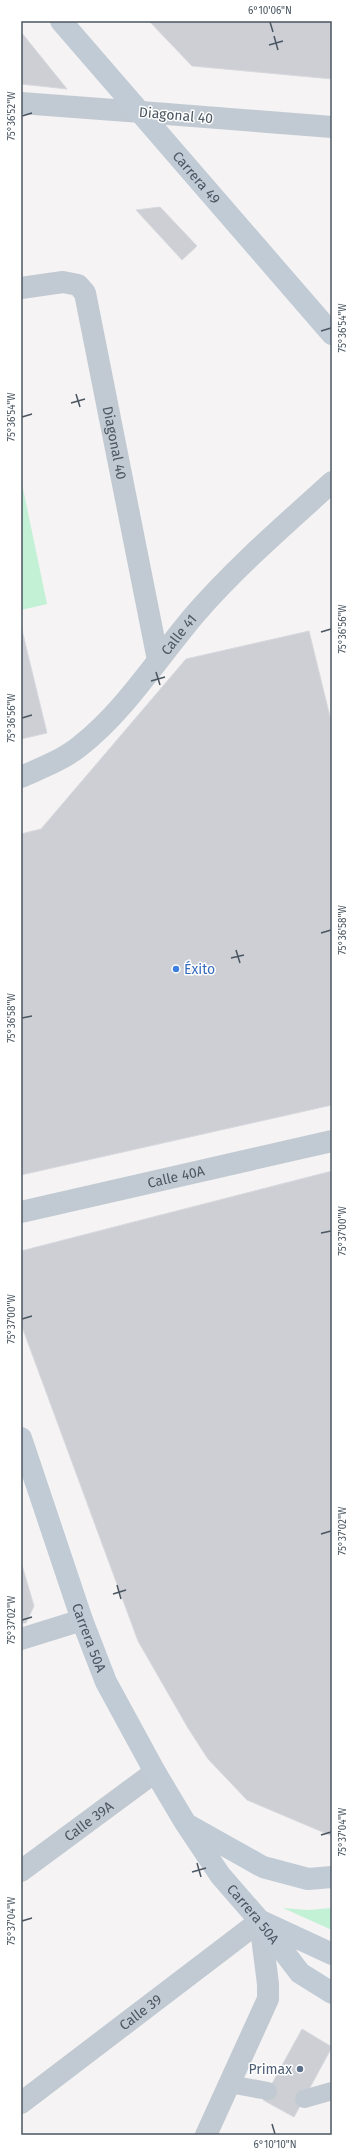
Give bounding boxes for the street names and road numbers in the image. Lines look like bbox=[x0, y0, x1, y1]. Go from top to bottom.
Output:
street label: Diagonal 40 bbox=[138, 104, 214, 127]
street label: Carrera 49 bbox=[169, 148, 224, 208]
street label: Diagonal 40 bbox=[99, 405, 130, 481]
street label: Calle 41 bbox=[158, 611, 200, 659]
street label: Calle 40A bbox=[146, 1162, 206, 1192]
street label: Carrera 50A bbox=[68, 1601, 109, 1675]
street label: Calle 39A bbox=[61, 1798, 117, 1845]
street label: Carrera 50A bbox=[223, 1881, 283, 1948]
street label: Calle 39 bbox=[116, 1991, 165, 2034]

